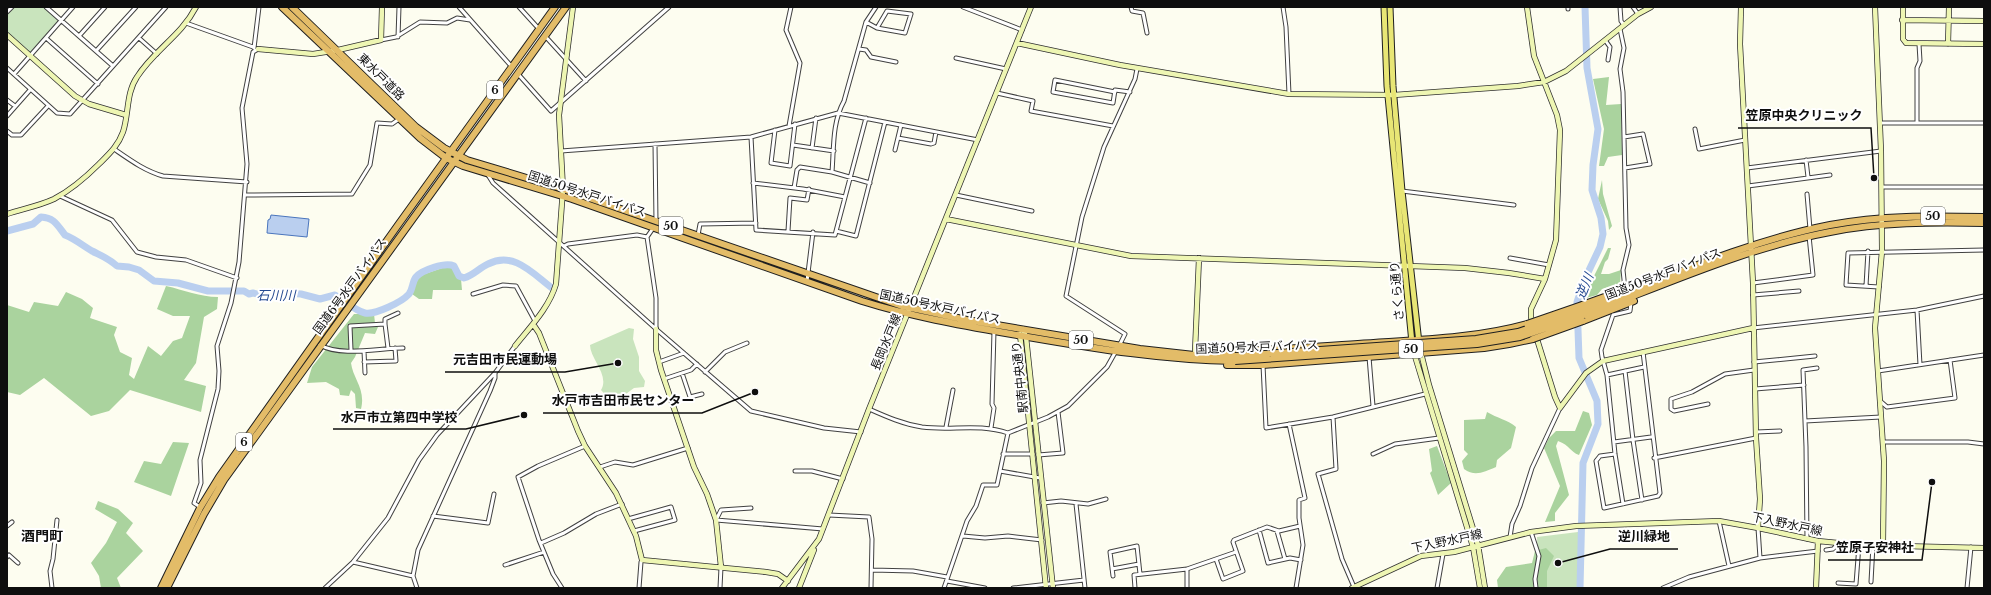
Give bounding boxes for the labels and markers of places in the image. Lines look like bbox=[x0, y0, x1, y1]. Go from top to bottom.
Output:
callout: 笠原中央クリニック bbox=[1738, 103, 1871, 128]
callout: 元吉田市民運動場 bbox=[445, 347, 565, 372]
callout: 水戸市吉田市民センター bbox=[543, 388, 702, 413]
callout: 水戸市立第四中学校 bbox=[333, 404, 466, 429]
callout: 逆川緑地 bbox=[1610, 524, 1678, 549]
callout: 笠原子安神社 bbox=[1828, 535, 1922, 560]

